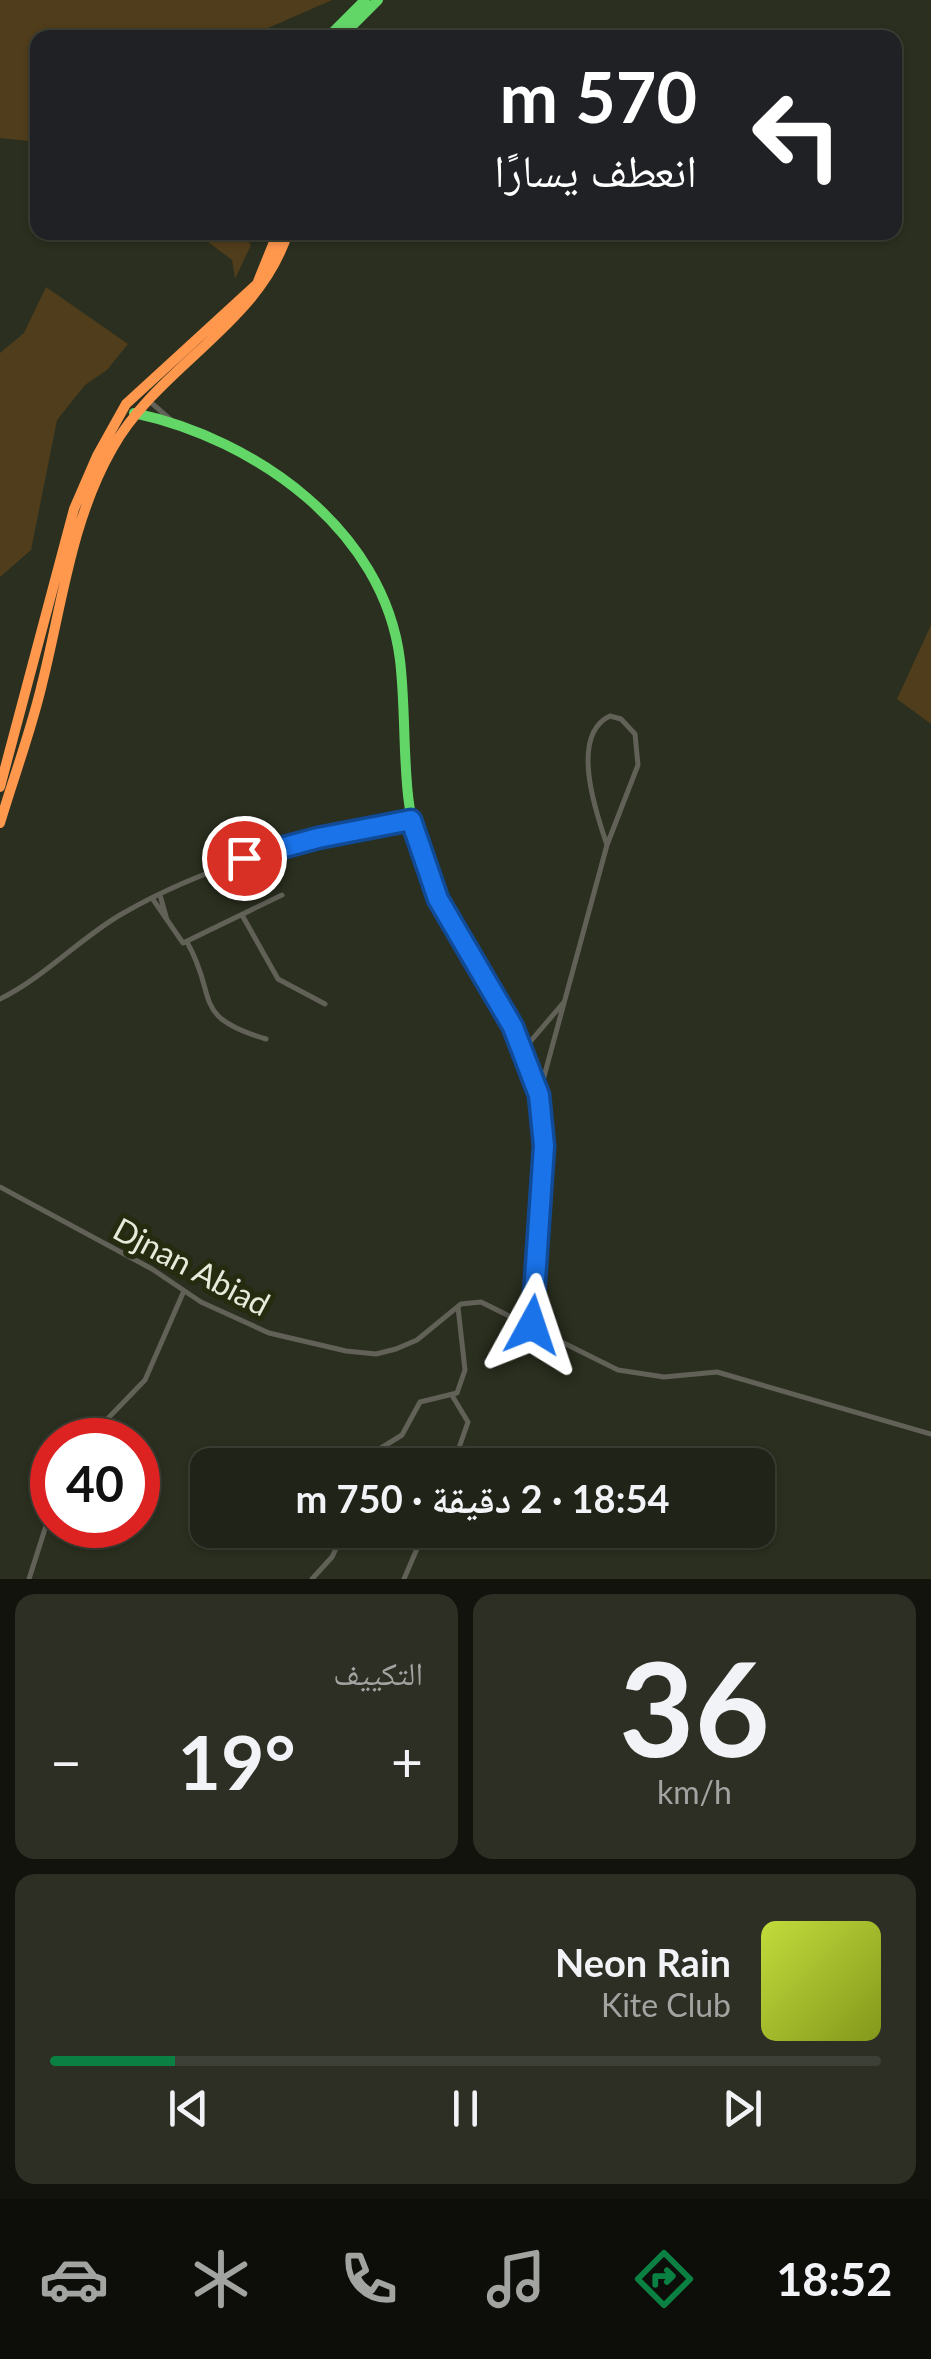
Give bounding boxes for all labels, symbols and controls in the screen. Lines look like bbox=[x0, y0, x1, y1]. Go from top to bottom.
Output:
text: 570 m bbox=[500, 54, 697, 138]
icon: left bbox=[732, 70, 862, 200]
text: انعطف يسارًا bbox=[494, 143, 697, 197]
pin bbox=[202, 816, 287, 901]
icon: arrive bbox=[217, 831, 272, 886]
street label: Djnan Abiad bbox=[107, 1209, 277, 1323]
position arrow bbox=[480, 1273, 584, 1377]
speed limit sign: 40 bbox=[30, 1418, 160, 1548]
text: 18:54 · 2 دقيقة · 750 m bbox=[295, 1475, 670, 1521]
text: 36 bbox=[619, 1629, 770, 1785]
text: التكييف bbox=[333, 1653, 423, 1692]
text: 19° bbox=[177, 1716, 296, 1806]
text: − bbox=[50, 1728, 82, 1794]
text: + bbox=[391, 1728, 423, 1794]
text: km/h bbox=[657, 1772, 732, 1811]
text: Neon Rain bbox=[555, 1939, 731, 1985]
text: Kite Club bbox=[601, 1985, 731, 2024]
icon: previous bbox=[161, 2081, 216, 2136]
icon: pause bbox=[438, 2081, 493, 2136]
icon: next bbox=[715, 2081, 770, 2136]
icon: car bbox=[39, 2244, 109, 2314]
icon: climate bbox=[186, 2244, 256, 2314]
icon: phone bbox=[334, 2244, 404, 2314]
icon: music bbox=[481, 2244, 551, 2314]
icon: directions bbox=[629, 2244, 699, 2314]
text: 18:52 bbox=[776, 2252, 892, 2306]

